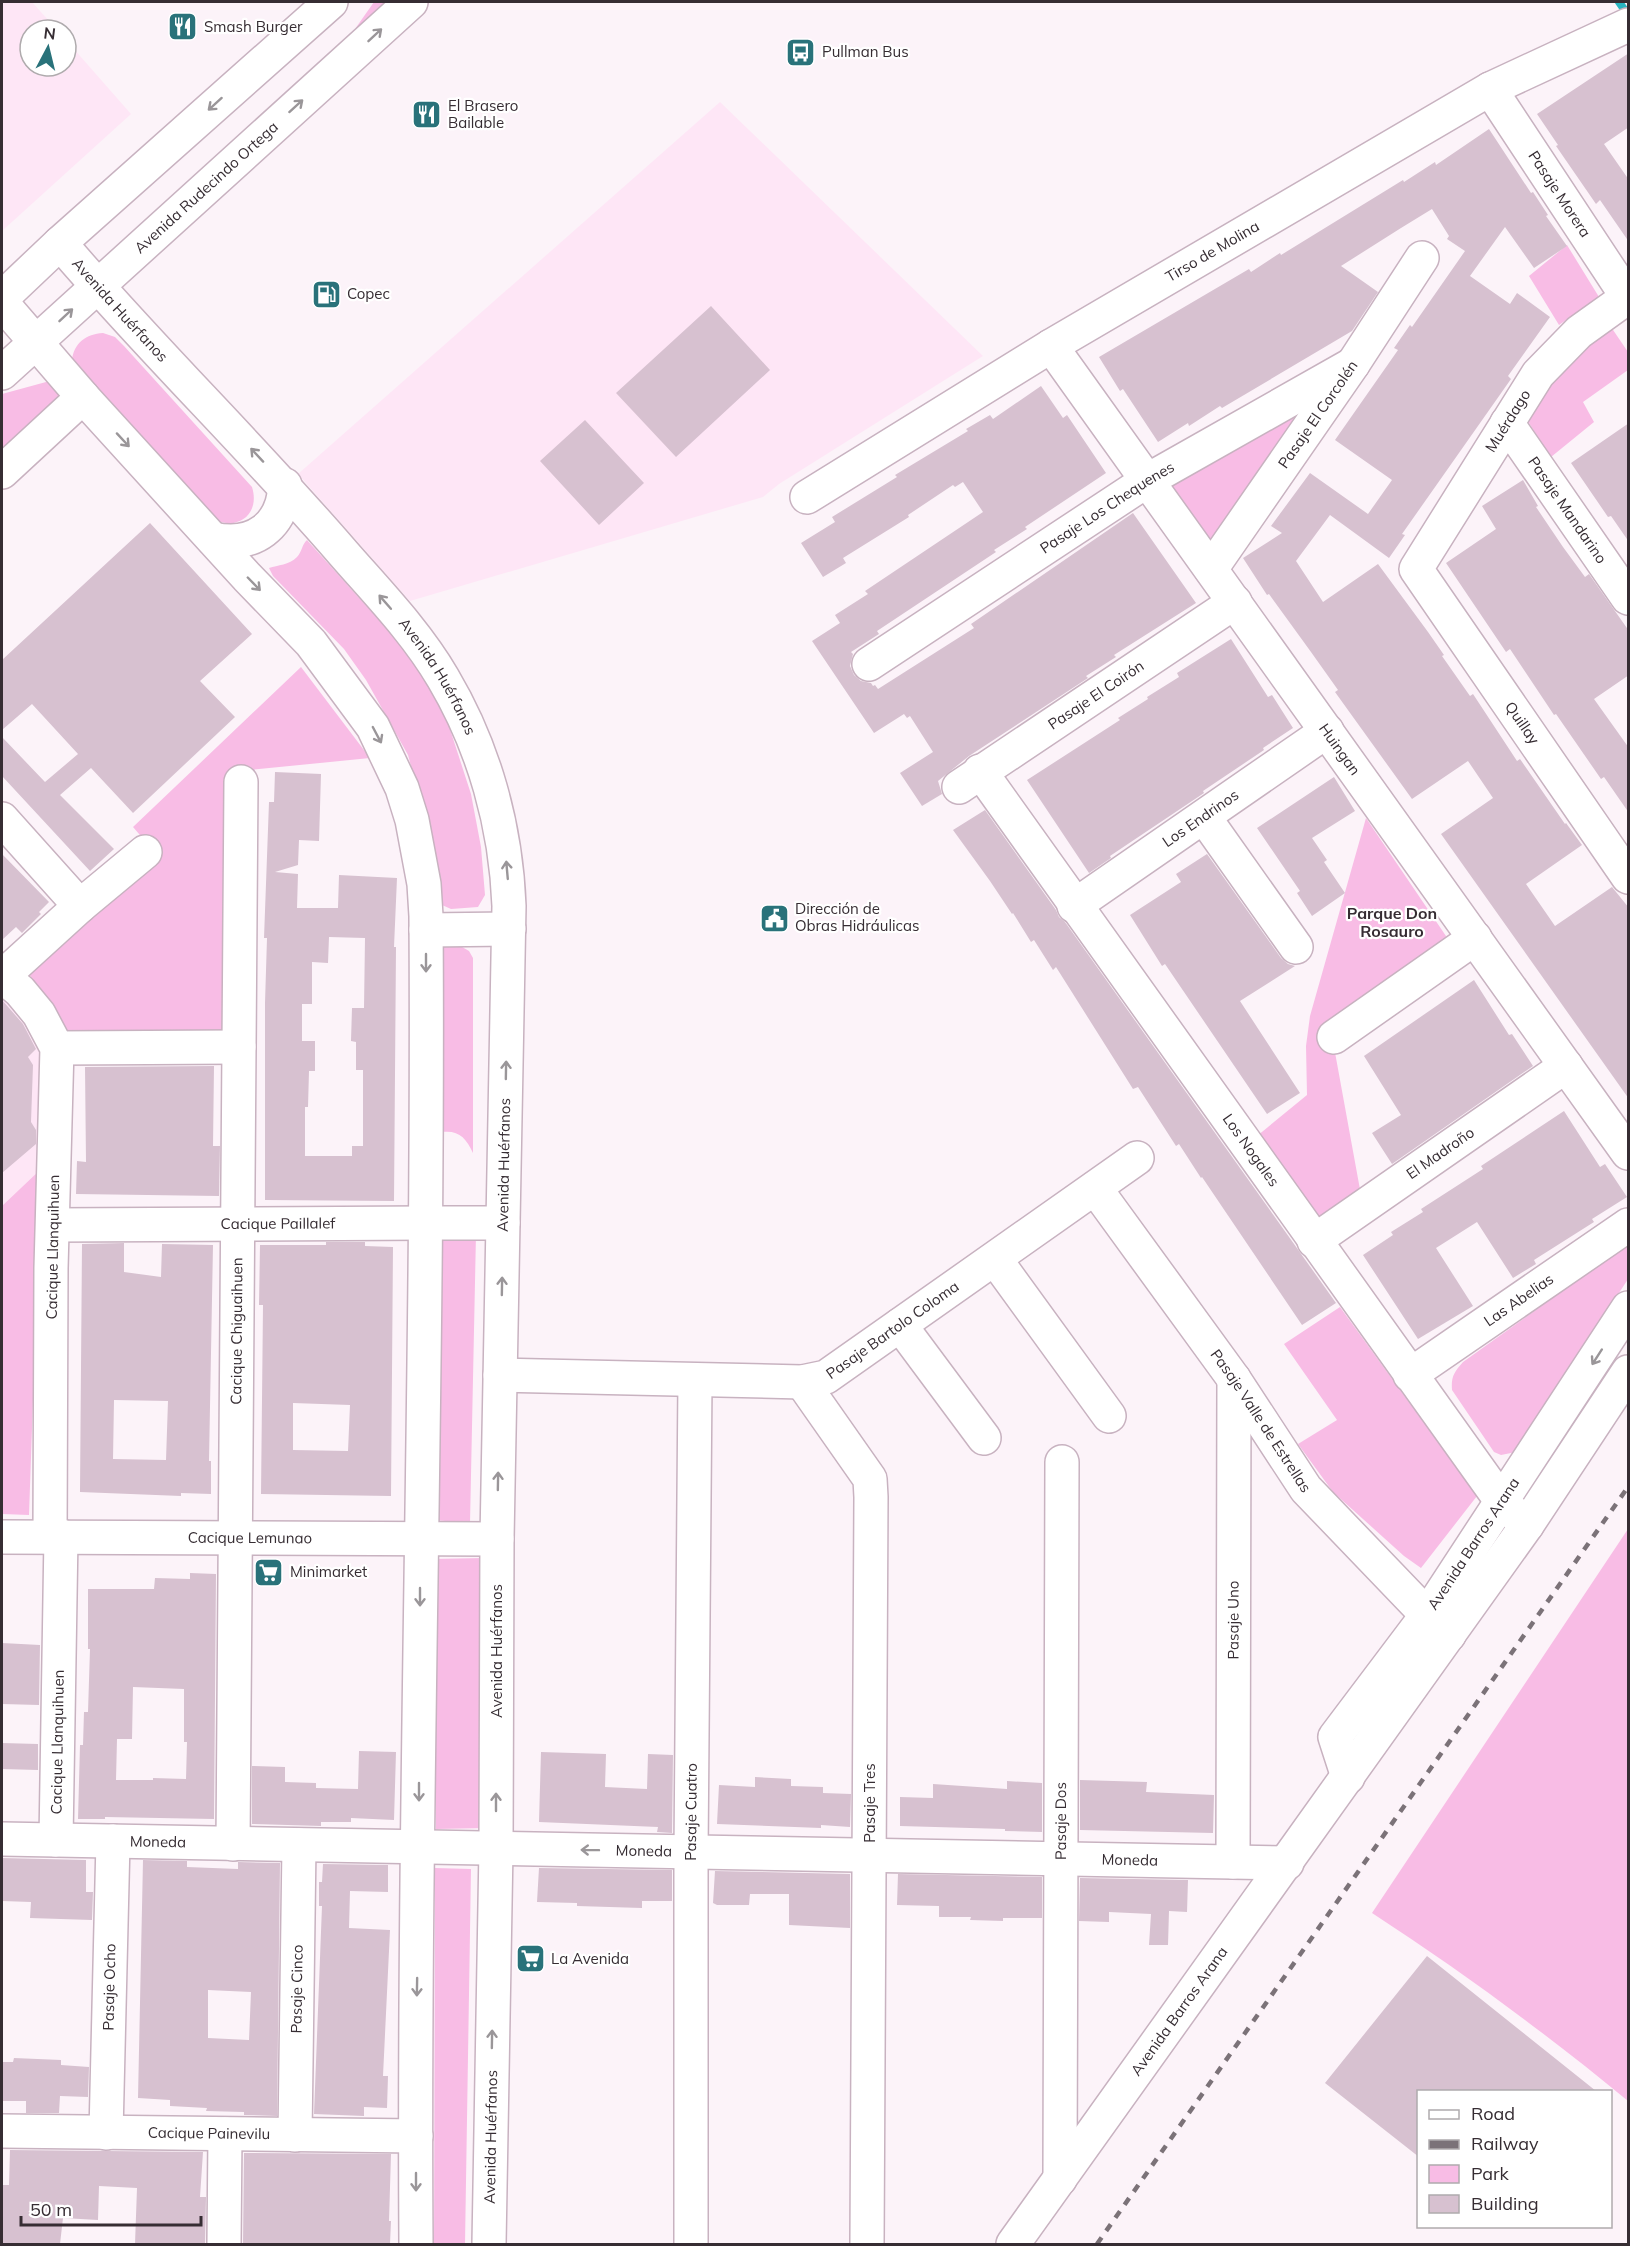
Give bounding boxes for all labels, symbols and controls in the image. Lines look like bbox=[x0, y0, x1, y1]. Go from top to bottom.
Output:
restaurant icon: Smash Burger bbox=[167, 11, 199, 43]
place label: Smash Burger bbox=[204, 17, 303, 36]
north arrow bbox=[18, 18, 78, 78]
text: N bbox=[43, 22, 57, 44]
one-way arrow bbox=[367, 28, 382, 42]
bus stop icon: Pullman Bus bbox=[785, 36, 817, 68]
place label: Pullman Bus bbox=[822, 42, 909, 61]
place label: El Brasero Bailable bbox=[448, 96, 518, 132]
one-way arrow bbox=[208, 97, 223, 111]
one-way arrow bbox=[288, 99, 303, 113]
restaurant icon: El Brasero Bailable bbox=[411, 99, 443, 131]
street label: Avenida Rudecindo Ortega bbox=[130, 117, 282, 257]
street label: Pasaje Morera bbox=[1524, 147, 1595, 241]
street label: Tirso de Molina bbox=[1162, 216, 1262, 286]
street label: Avenida Huérfanos bbox=[68, 254, 172, 366]
fuel station icon: Copec bbox=[310, 278, 342, 310]
place label: Copec bbox=[347, 284, 390, 303]
one-way arrow bbox=[59, 307, 74, 322]
street label: Pasaje El Corcolén bbox=[1274, 357, 1362, 472]
street label: Muérdago bbox=[1481, 386, 1534, 456]
one-way arrow bbox=[115, 432, 129, 447]
one-way arrow bbox=[250, 448, 264, 463]
street label: Pasaje Mandarino bbox=[1524, 453, 1611, 567]
street label: Pasaje Los Chequenes bbox=[1036, 457, 1178, 558]
one-way arrow bbox=[247, 576, 262, 591]
one-way arrow bbox=[379, 594, 392, 610]
street label: Avenida Huérfanos bbox=[395, 614, 480, 738]
street label: Pasaje El Coirón bbox=[1044, 656, 1147, 734]
street label: Quillay bbox=[1501, 698, 1544, 748]
street label: Huingan bbox=[1315, 720, 1365, 779]
one-way arrow bbox=[371, 726, 383, 743]
street label: Los Endrinos bbox=[1159, 785, 1242, 851]
one-way arrow bbox=[501, 861, 512, 881]
place label: Dirección de Obras Hidráulicas bbox=[795, 899, 919, 935]
public building icon: Dirección de Obras Hidráulicas bbox=[758, 902, 790, 934]
district label: Parque Don Rosauro bbox=[1347, 903, 1437, 941]
one-way arrow bbox=[420, 953, 432, 973]
one-way arrow bbox=[500, 1060, 512, 1080]
street label: Avenida Huérfanos bbox=[493, 1098, 514, 1232]
street label: Los Nogales bbox=[1219, 1110, 1284, 1190]
street label: El Madroño bbox=[1403, 1123, 1478, 1183]
street label: Cacique Llanquihuen bbox=[42, 1174, 63, 1320]
street label: Cacique Paillalef bbox=[221, 1213, 336, 1233]
street label: Cacique Chiguaihuen bbox=[226, 1257, 246, 1405]
street label: Las Abelias bbox=[1480, 1269, 1557, 1330]
one-way arrow bbox=[496, 1276, 508, 1296]
street label: Pasaje Bartolo Coloma bbox=[822, 1276, 962, 1383]
street label: Pasaje Valle de Estrellas bbox=[1207, 1345, 1316, 1496]
one-way arrow bbox=[1590, 1348, 1602, 1365]
one-way arrow bbox=[493, 1471, 504, 1491]
street label: Avenida Barros Arana bbox=[1423, 1474, 1523, 1613]
street label: Cacique Lemunao bbox=[188, 1528, 312, 1547]
supermarket icon: Minimarket bbox=[253, 1556, 285, 1588]
place label: Minimarket bbox=[290, 1562, 367, 1581]
street label: Pasaje Uno bbox=[1223, 1581, 1243, 1659]
street label: Avenida Huérfanos bbox=[487, 1584, 506, 1718]
one-way arrow bbox=[414, 1587, 426, 1607]
street label: Cacique Llanquihuen bbox=[46, 1669, 68, 1815]
street label: Pasaje Cuatro bbox=[681, 1763, 701, 1861]
street label: Pasaje Tres bbox=[860, 1763, 879, 1843]
one-way arrow bbox=[413, 1782, 425, 1802]
street label: Pasaje Dos bbox=[1051, 1782, 1070, 1860]
one-way arrow bbox=[490, 1793, 502, 1813]
street label: Moneda bbox=[130, 1831, 186, 1851]
street label: Moneda bbox=[615, 1840, 672, 1861]
one-way arrow bbox=[581, 1844, 601, 1856]
street label: Moneda bbox=[1101, 1850, 1158, 1870]
street label: Pasaje Ocho bbox=[98, 1943, 120, 2031]
supermarket icon: La Avenida bbox=[514, 1943, 546, 1975]
street label: Avenida Barros Arana bbox=[1126, 1943, 1231, 2079]
street label: Pasaje Cinco bbox=[286, 1944, 307, 2034]
place label: La Avenida bbox=[551, 1949, 629, 1968]
one-way arrow bbox=[411, 1977, 423, 1997]
one-way arrow bbox=[487, 2030, 498, 2050]
street label: Avenida Huérfanos bbox=[480, 2070, 501, 2204]
legend bbox=[1417, 2090, 1612, 2228]
text: Road bbox=[1471, 2102, 1515, 2125]
street label: Cacique Painevilu bbox=[148, 2123, 270, 2143]
text: Railway bbox=[1471, 2132, 1539, 2155]
text: Park bbox=[1471, 2162, 1510, 2185]
one-way arrow bbox=[410, 2172, 422, 2192]
scale bar bbox=[21, 2189, 201, 2227]
text: Building bbox=[1471, 2192, 1539, 2215]
text: 50 m bbox=[30, 2198, 72, 2221]

